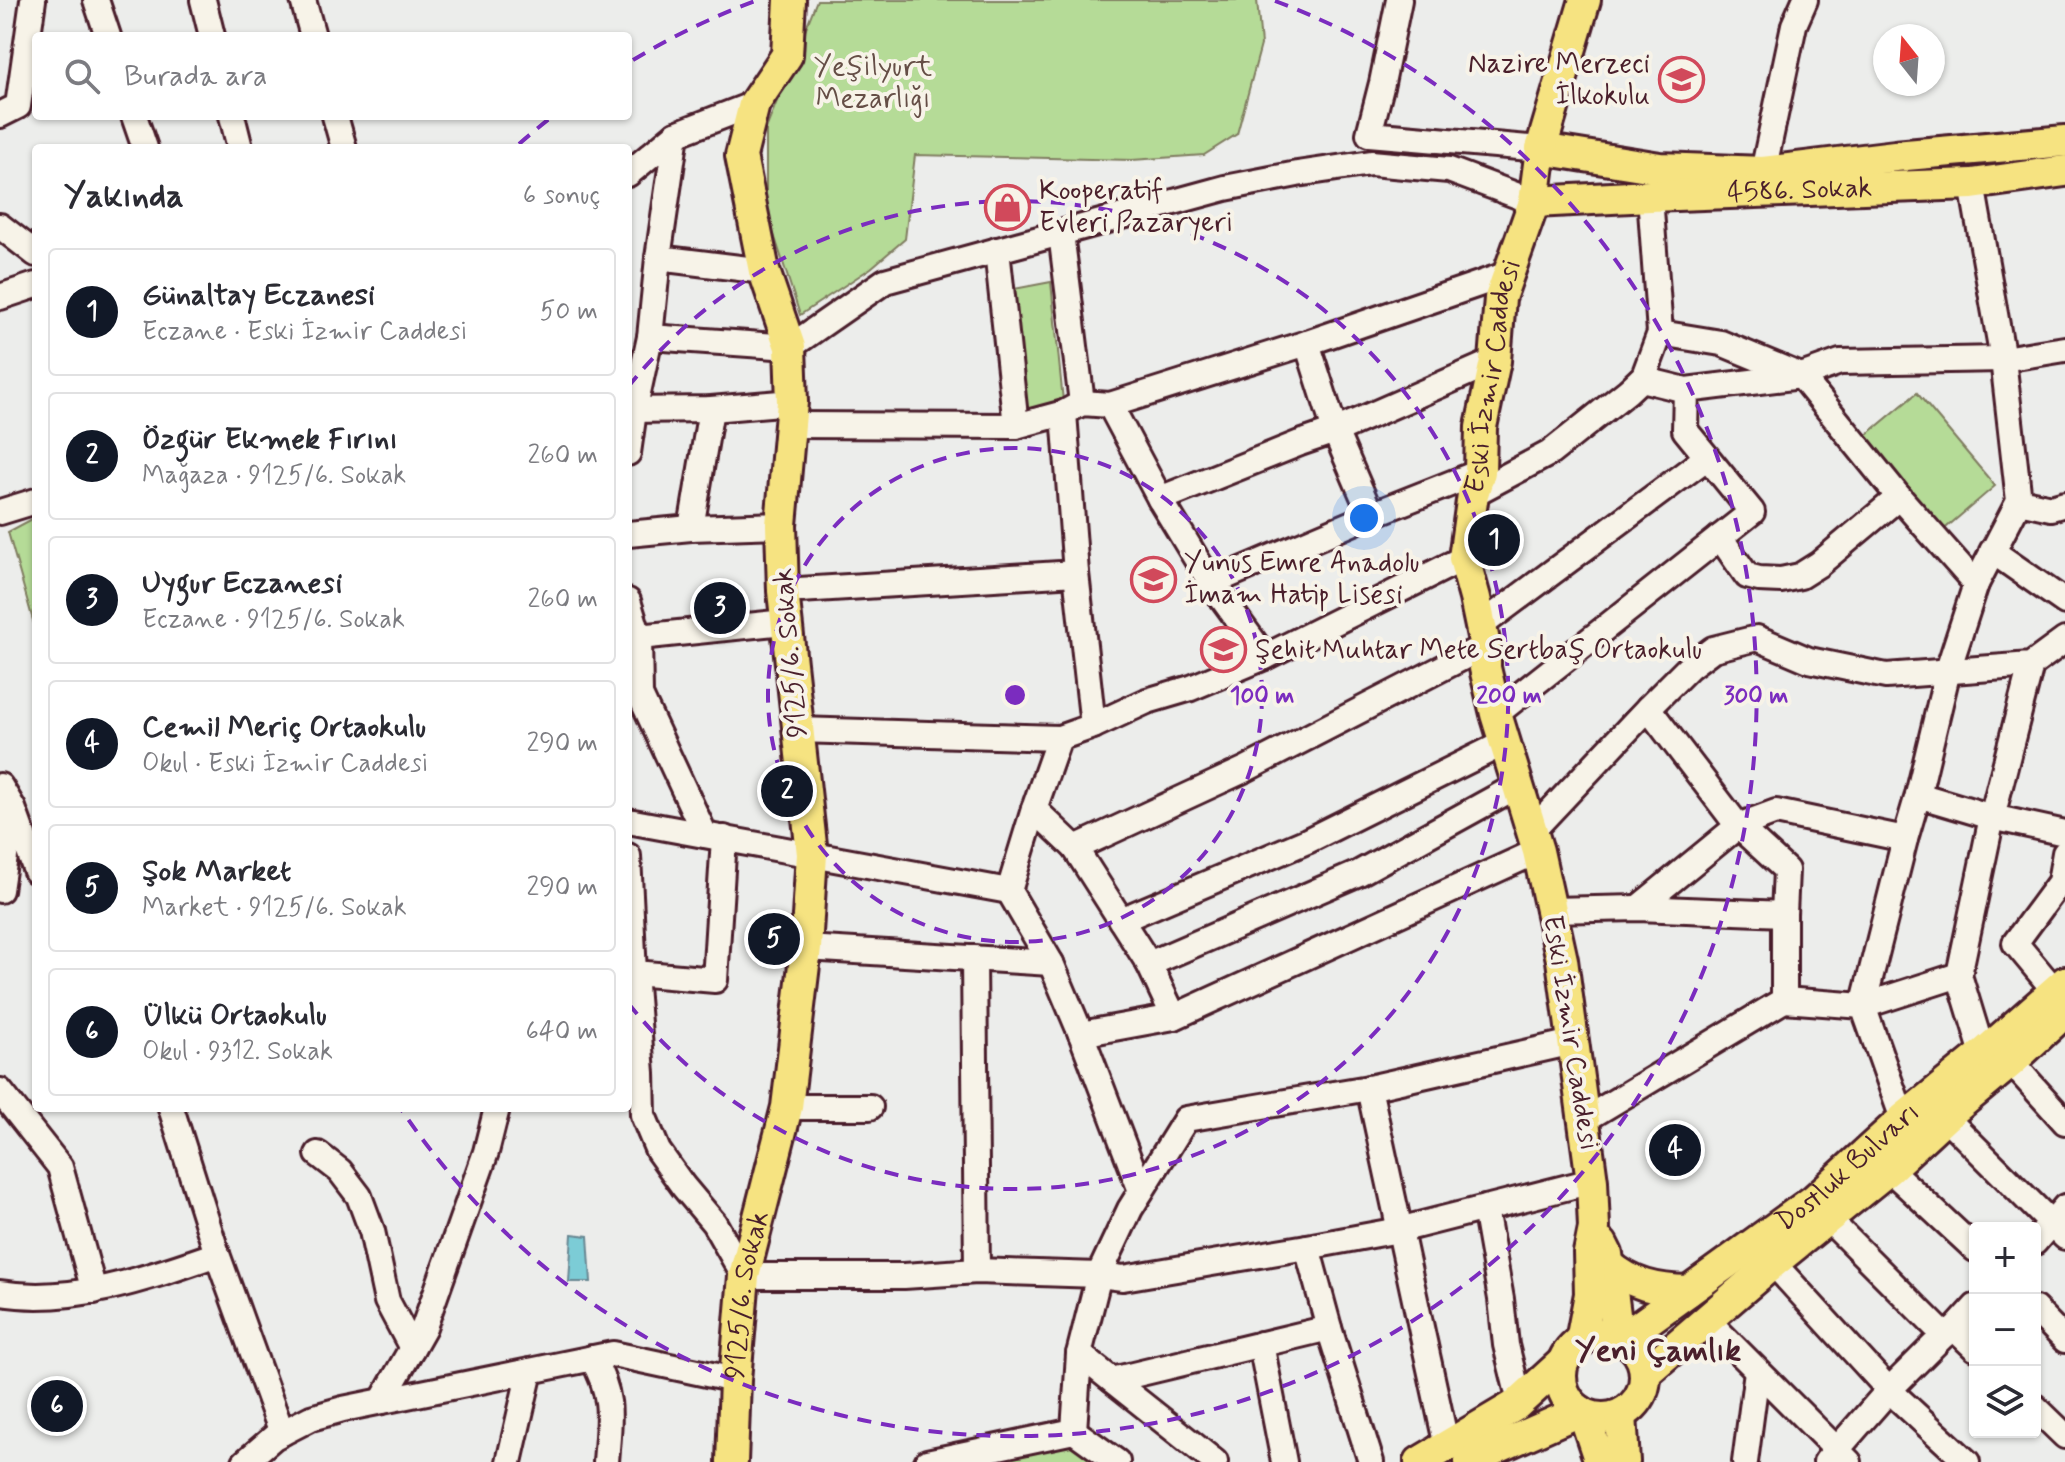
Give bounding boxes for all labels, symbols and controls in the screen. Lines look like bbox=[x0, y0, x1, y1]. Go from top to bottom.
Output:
north arrow bbox=[1873, 24, 1945, 96]
search box bbox=[32, 32, 632, 120]
place label: Nazire Merzeci İlkokulu bbox=[1468, 46, 1650, 115]
park label: Yeşilyurt Mezarlığı bbox=[814, 49, 933, 118]
icon: search bbox=[60, 54, 104, 98]
school or university icon: Nazire Merzeci İlkokulu bbox=[1657, 56, 1705, 104]
text: Burada ara bbox=[124, 57, 267, 96]
street label: 4586. Sokak bbox=[1727, 169, 1873, 212]
place label: Kooperatif Evleri Pazaryeri bbox=[1039, 173, 1234, 242]
text: Yakında bbox=[64, 174, 184, 219]
text: 6 sonuç bbox=[523, 179, 600, 213]
shop icon: Kooperatif Evleri Pazaryeri bbox=[984, 183, 1032, 231]
street label: Eski İzmir Caddesi bbox=[1456, 254, 1531, 498]
text: Günaltay Eczanesi bbox=[142, 276, 375, 315]
text: 1 bbox=[86, 295, 98, 329]
text: 50 m bbox=[540, 295, 598, 329]
text: Eczane · Eski İzmir Caddesi bbox=[142, 315, 468, 349]
text: Özgür Ekmek Fırını bbox=[142, 420, 398, 459]
text: 2 bbox=[86, 439, 98, 473]
text: 260 m bbox=[528, 439, 598, 473]
text: Mağaza · 9125/6. Sokak bbox=[142, 459, 406, 493]
your location bbox=[1344, 498, 1384, 538]
pin: 1 bbox=[1468, 510, 1520, 570]
place label: Yunus Emre Anadolu İmam Hatip Lisesi bbox=[1184, 545, 1419, 614]
school or university icon: Yunus Emre Anadolu İmam Hatip Lisesi bbox=[1129, 555, 1177, 603]
text: Uygur Eczanesi bbox=[142, 564, 342, 603]
street label: 9125/6. Sokak bbox=[765, 567, 817, 739]
pin: 3 bbox=[694, 578, 746, 638]
text: 3 bbox=[86, 583, 98, 617]
text: 260 m bbox=[528, 583, 598, 617]
text: Eczane · 9125/6. Sokak bbox=[142, 603, 405, 637]
school or university icon: Şehit Muhtar Mete Sertbaş Ortaokulu bbox=[1200, 626, 1248, 674]
place label: Şehit Muhtar Mete Sertbaş Ortaokulu bbox=[1255, 632, 1702, 669]
centre of rings bbox=[1001, 681, 1029, 709]
text: 100 m bbox=[1230, 681, 1294, 712]
text: 200 m bbox=[1476, 681, 1542, 712]
text: 300 m bbox=[1724, 681, 1788, 712]
text: Cemil Meriç Ortaokulu bbox=[142, 708, 426, 747]
text: 4 bbox=[84, 727, 100, 761]
text: 290 m bbox=[526, 727, 598, 761]
text: Okul · Eski İzmir Caddesi bbox=[142, 747, 429, 781]
pin: 2 bbox=[761, 761, 813, 821]
text: Şok Market bbox=[142, 852, 291, 891]
text: 5 bbox=[84, 871, 100, 905]
text: 290 m bbox=[526, 871, 598, 905]
text: Market · 9125/6. Sokak bbox=[142, 891, 407, 925]
pin: 5 bbox=[748, 909, 800, 969]
street label: Eski İzmir Caddesi bbox=[1533, 913, 1607, 1153]
text: Ülkü Ortaokulu bbox=[142, 996, 327, 1035]
text: 6 bbox=[85, 1015, 99, 1049]
text: 640 m bbox=[526, 1015, 598, 1049]
text: Okul · 9312. Sokak bbox=[142, 1035, 333, 1069]
street label: Dostluk Bulvarı bbox=[1768, 1094, 1928, 1240]
pin: 4 bbox=[1649, 1120, 1701, 1180]
street label: 9125/6. Sokak bbox=[717, 1207, 778, 1381]
map controls bbox=[1969, 1222, 2041, 1438]
button: + bbox=[1969, 1222, 2041, 1294]
button: − bbox=[1969, 1294, 2041, 1366]
district label: Yeni Çamlık bbox=[1575, 1330, 1741, 1372]
button: layers bbox=[1969, 1366, 2041, 1438]
pin: 6 bbox=[31, 1376, 83, 1436]

